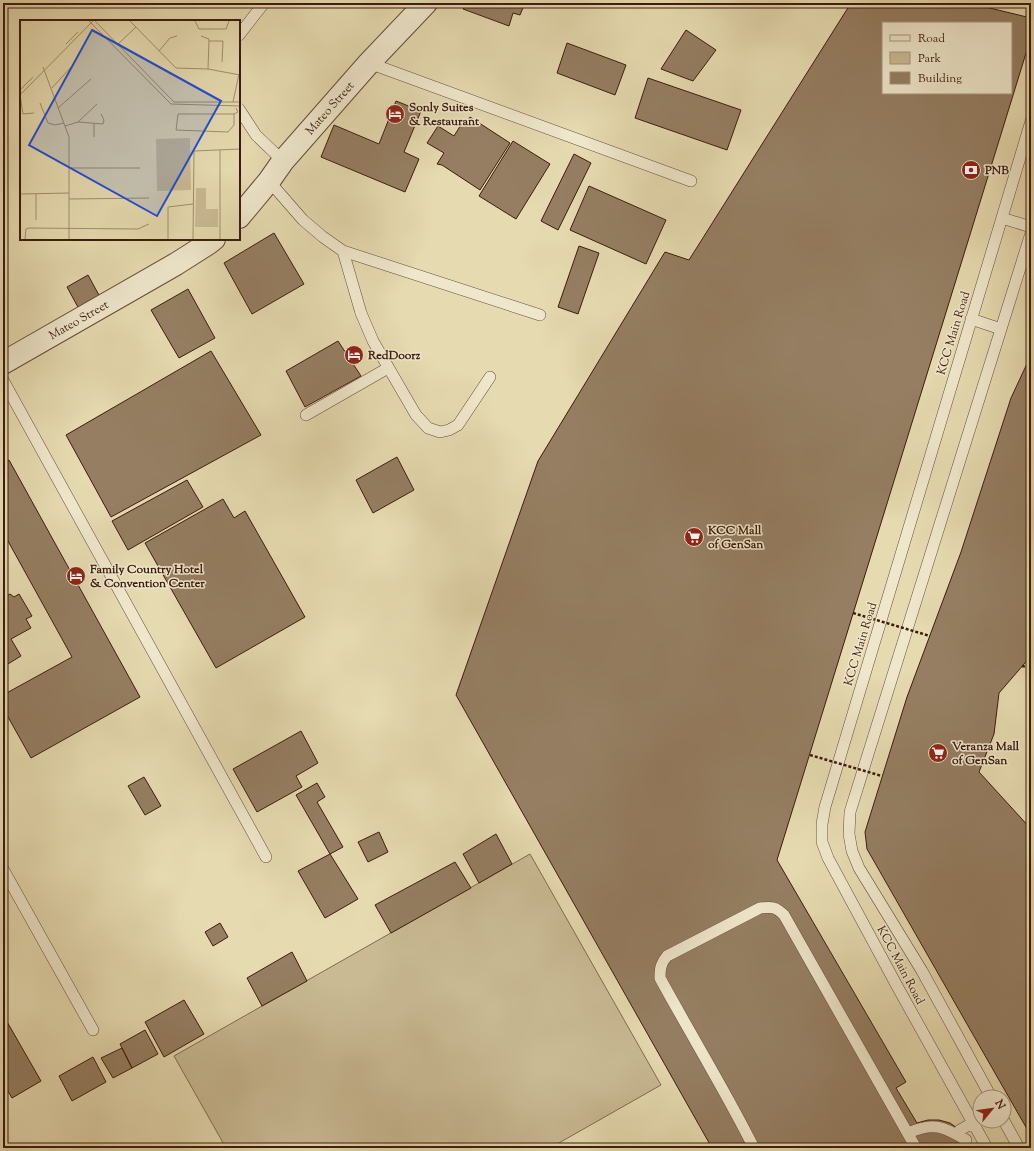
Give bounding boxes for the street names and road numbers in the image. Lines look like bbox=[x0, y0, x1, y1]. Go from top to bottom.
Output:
street label: Mateo Street bbox=[302, 78, 359, 139]
street label: KCC Main Road bbox=[933, 289, 975, 377]
street label: Mateo Street bbox=[46, 296, 112, 345]
street label: KCC Main Road bbox=[840, 600, 882, 688]
street label: KCC Main Road bbox=[872, 923, 929, 1008]

